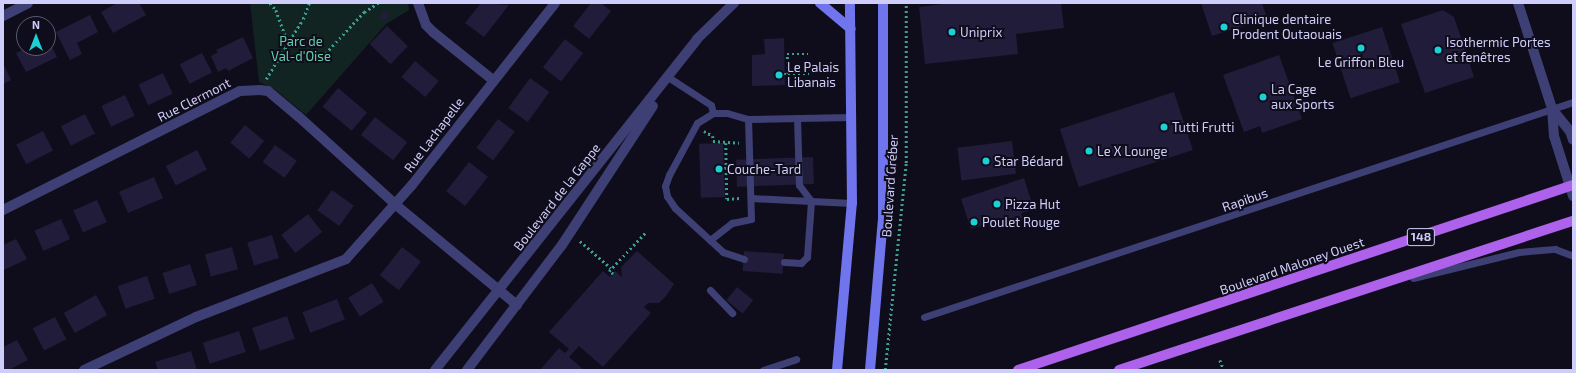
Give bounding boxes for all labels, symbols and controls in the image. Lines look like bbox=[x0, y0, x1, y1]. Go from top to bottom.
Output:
place label: Clinique dentaire Prodent Outaouais bbox=[1232, 12, 1342, 43]
north arrow bbox=[16, 16, 56, 56]
text: N bbox=[32, 18, 40, 31]
marker: Clinique dentaire Prodent Outaouais bbox=[1219, 22, 1229, 32]
place label: Uniprix bbox=[960, 24, 1002, 40]
marker: Uniprix bbox=[947, 27, 957, 37]
park label: Parc de Val-d'Oise bbox=[271, 34, 331, 65]
place label: Isothermic Portes et fenêtres bbox=[1446, 35, 1551, 66]
marker: Le Griffon Bleu bbox=[1356, 43, 1366, 53]
marker: Isothermic Portes et fenêtres bbox=[1433, 45, 1443, 55]
place label: Le Griffon Bleu bbox=[1318, 54, 1404, 70]
place label: Le Palais Libanais bbox=[787, 60, 839, 91]
marker: Le Palais Libanais bbox=[774, 70, 784, 80]
street label: Rue Clermont bbox=[155, 75, 233, 125]
place label: La Cage aux Sports bbox=[1271, 82, 1334, 113]
marker: La Cage aux Sports bbox=[1258, 92, 1268, 102]
street label: Rue Lachapelle bbox=[401, 95, 467, 175]
place label: Tutti Frutti bbox=[1172, 119, 1234, 135]
marker: Tutti Frutti bbox=[1159, 122, 1169, 132]
street label: Boulevard Gréber bbox=[879, 134, 901, 238]
street label: Boulevard de la Gappe bbox=[510, 140, 604, 254]
place label: Le X Lounge bbox=[1097, 143, 1168, 159]
marker: Le X Lounge bbox=[1084, 146, 1094, 156]
place label: Star Bédard bbox=[994, 153, 1064, 169]
marker: Star Bédard bbox=[981, 156, 991, 166]
place label: Couche-Tard bbox=[727, 161, 801, 177]
marker: Couche-Tard bbox=[714, 164, 724, 174]
street label: Rapibus bbox=[1220, 185, 1270, 215]
place label: Pizza Hut bbox=[1005, 196, 1060, 212]
marker: Pizza Hut bbox=[992, 199, 1002, 209]
place label: Poulet Rouge bbox=[982, 214, 1060, 230]
marker: Poulet Rouge bbox=[969, 217, 979, 227]
road number: 148 bbox=[1406, 227, 1436, 247]
street label: Boulevard Maloney Ouest bbox=[1218, 234, 1366, 298]

